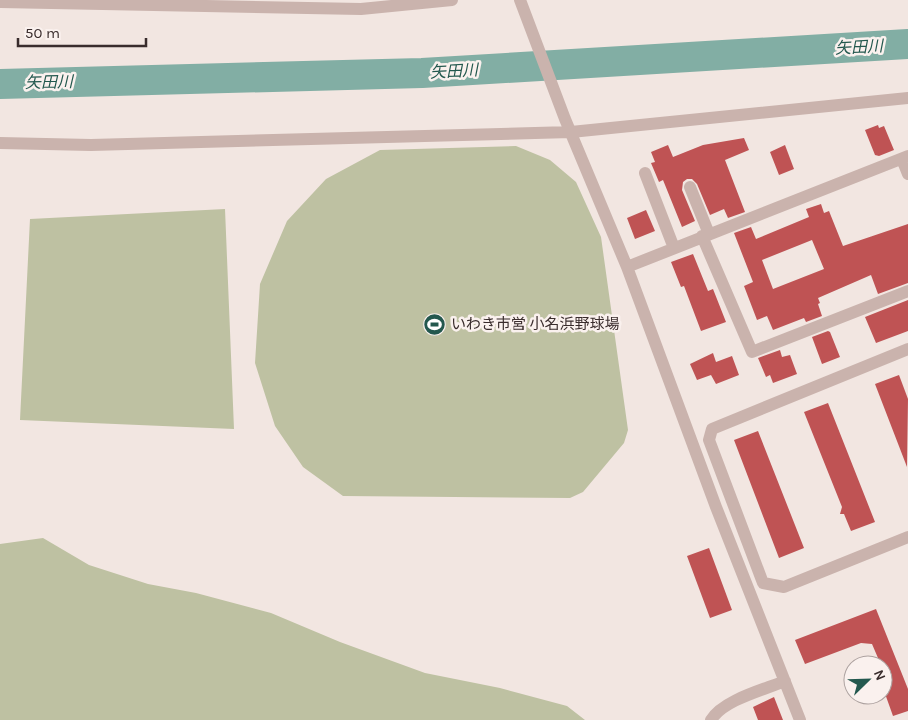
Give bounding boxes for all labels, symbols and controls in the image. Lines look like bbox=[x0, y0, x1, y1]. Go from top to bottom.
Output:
scale bar bbox=[18, 15, 145, 47]
text: 50 m bbox=[25, 24, 60, 42]
water label: 矢田川 bbox=[835, 36, 885, 58]
water label: 矢田川 bbox=[430, 60, 480, 82]
water label: 矢田川 bbox=[25, 72, 75, 92]
sports icon: いわき市営 小名浜野球場 bbox=[423, 312, 447, 336]
place label: いわき市営 小名浜野球場 bbox=[451, 315, 620, 333]
north arrow bbox=[843, 655, 893, 705]
text: N bbox=[870, 667, 889, 683]

